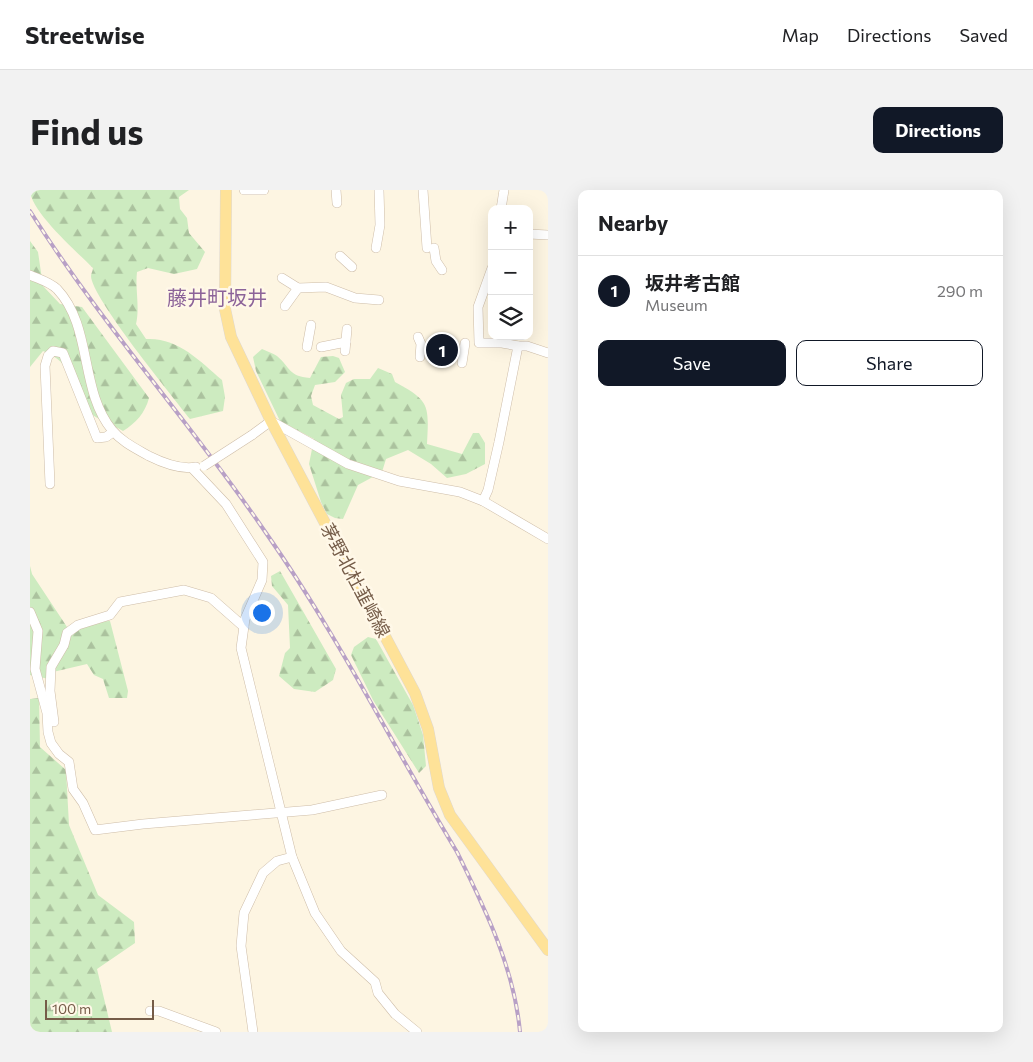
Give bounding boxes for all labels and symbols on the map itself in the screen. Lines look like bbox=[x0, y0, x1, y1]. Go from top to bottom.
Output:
district label: 藤井町坂井 bbox=[167, 285, 267, 309]
pin: 1 bbox=[426, 331, 458, 369]
street label: 茅野北杜韮崎線 bbox=[317, 519, 395, 641]
your location bbox=[249, 600, 275, 626]
scale bar bbox=[45, 997, 154, 1020]

